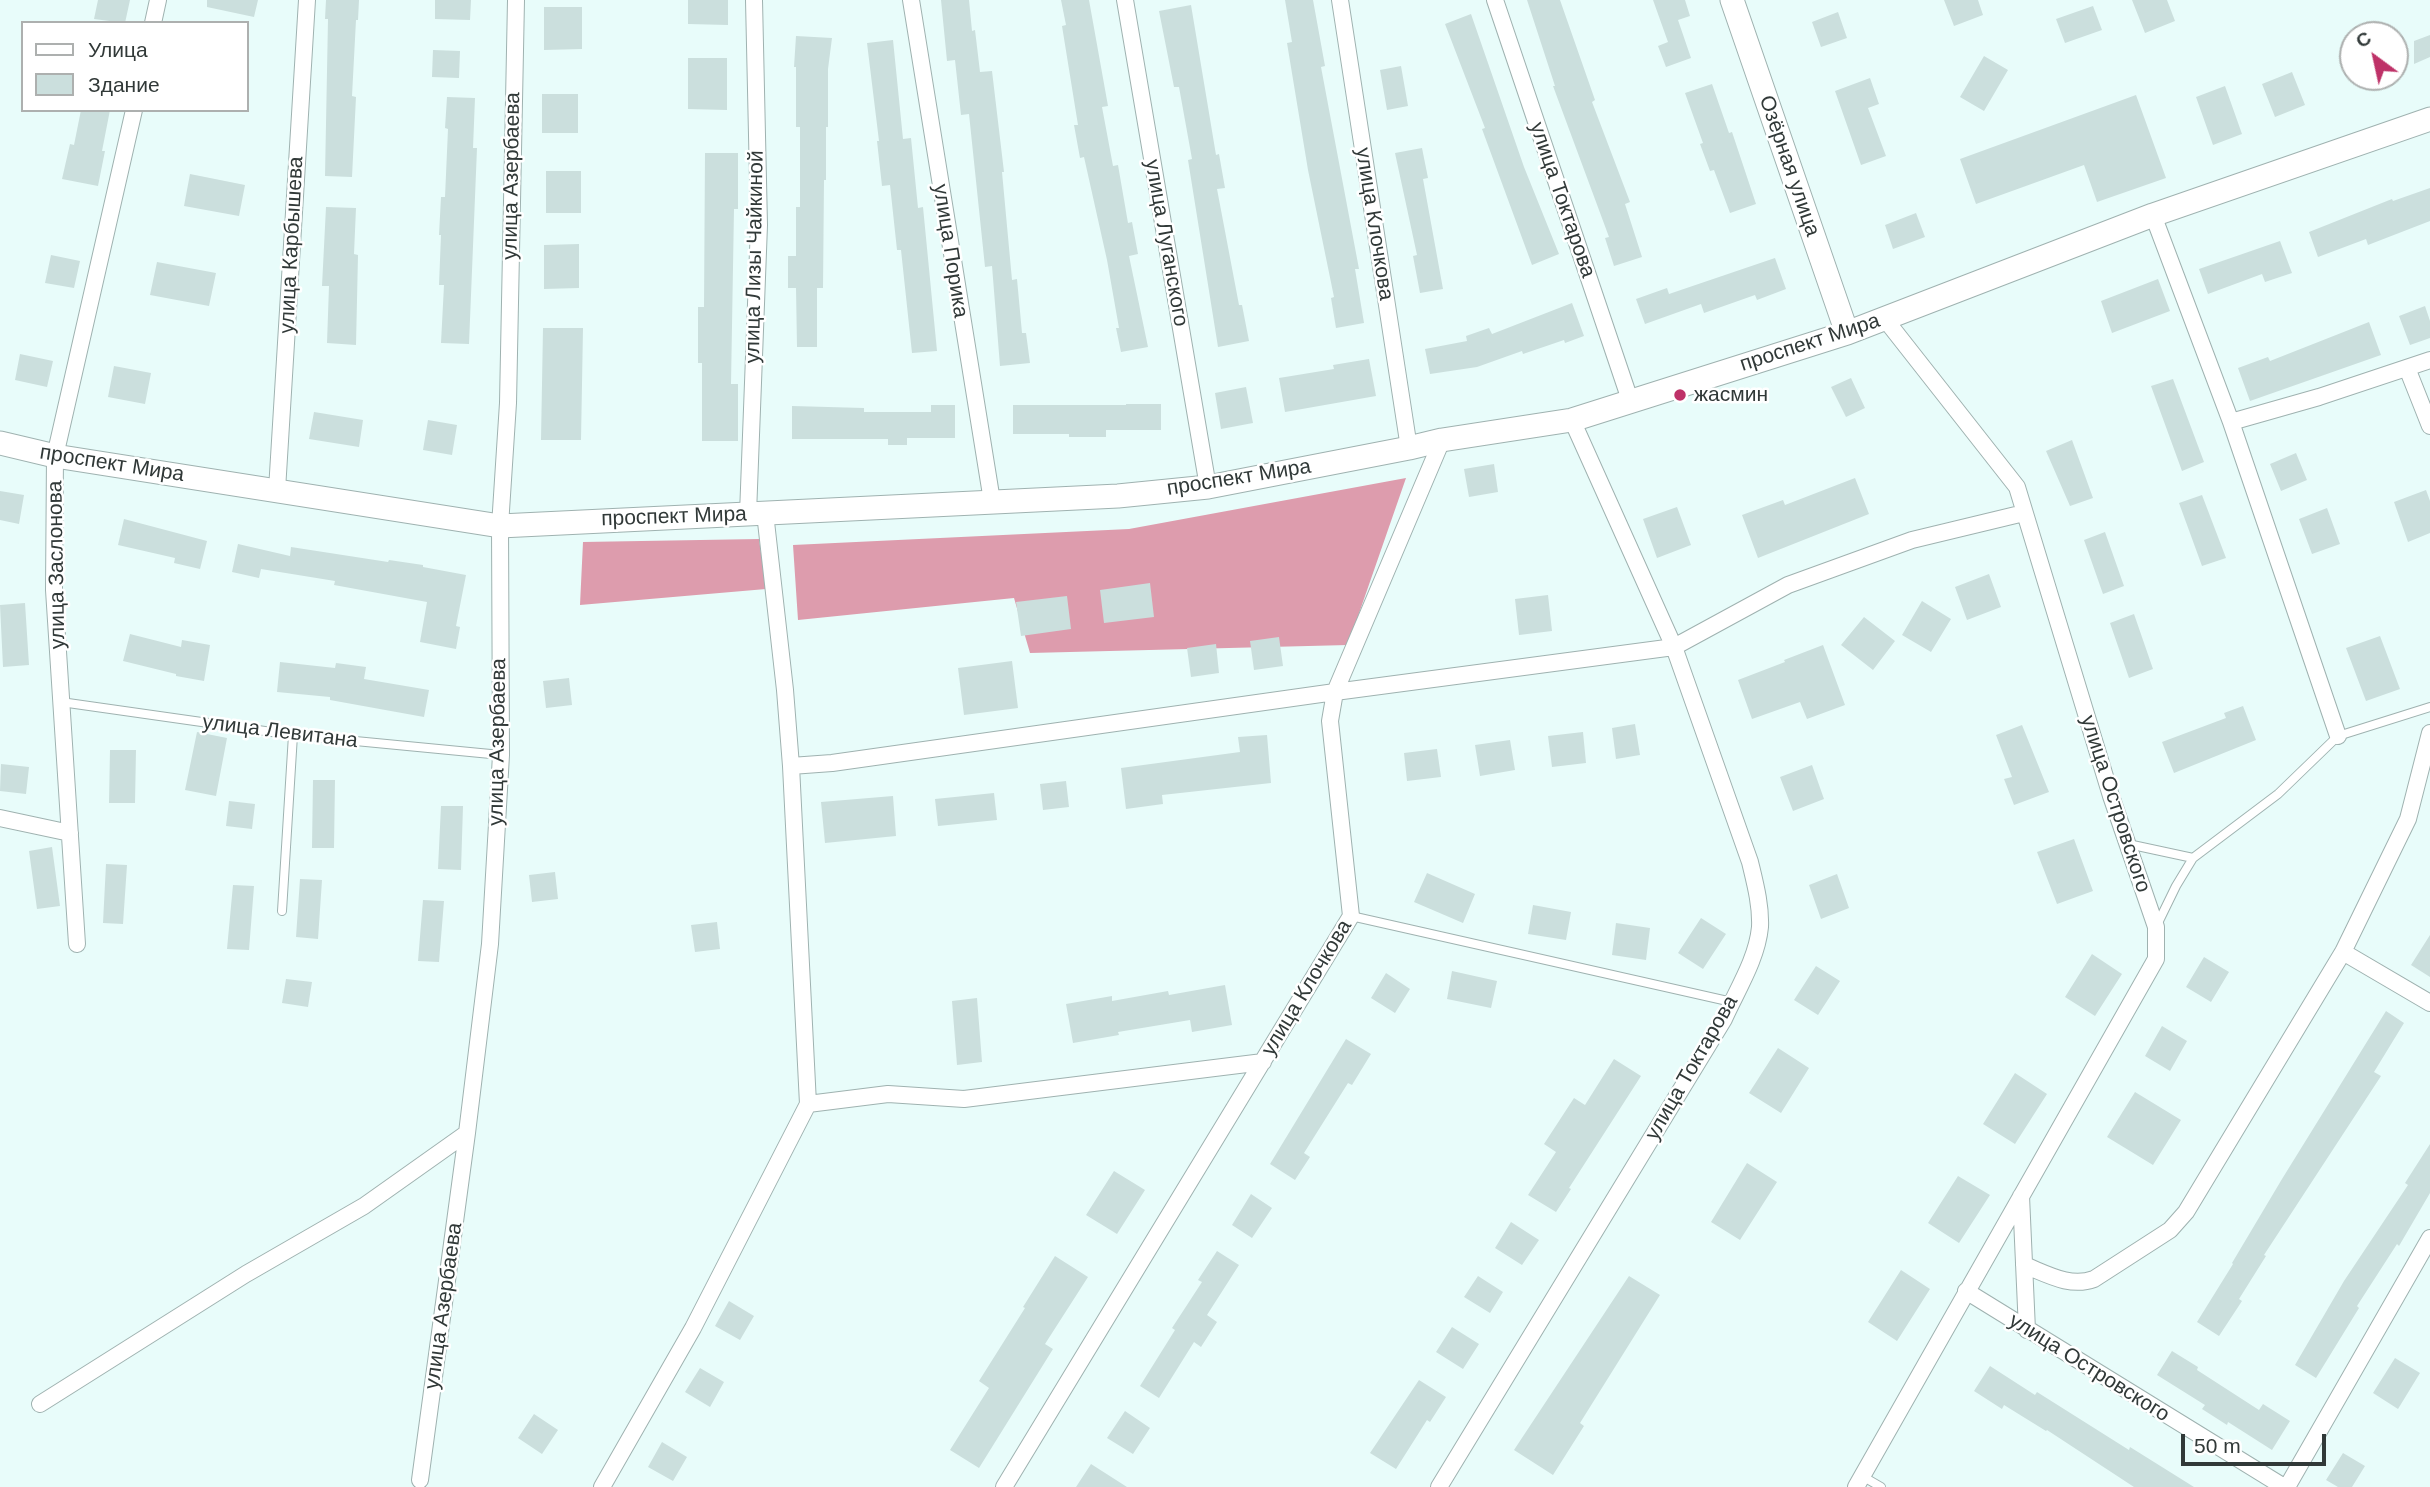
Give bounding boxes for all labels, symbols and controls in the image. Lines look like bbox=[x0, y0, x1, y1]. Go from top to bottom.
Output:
legend bbox=[21, 21, 248, 112]
north arrow bbox=[2339, 21, 2409, 91]
text: С bbox=[2352, 27, 2375, 52]
text: Улица bbox=[88, 38, 148, 61]
text: Здание bbox=[88, 73, 160, 96]
street label: улица Азербаева bbox=[498, 92, 526, 260]
street label: Озёрная улица bbox=[1753, 92, 1825, 240]
street label: улица Токтарова bbox=[1524, 119, 1600, 281]
street label: улица Клочкова bbox=[1349, 146, 1399, 302]
street label: улица Лизы Чайкиной bbox=[741, 150, 769, 364]
street label: улица Карбышева bbox=[275, 156, 309, 334]
street label: улица Луганского bbox=[1139, 158, 1193, 328]
street label: улица Порика bbox=[927, 182, 973, 320]
street label: проспект Мира bbox=[1737, 308, 1883, 378]
place label: жасмин bbox=[1694, 382, 1768, 408]
marker: жасмин bbox=[1672, 387, 1688, 403]
street label: проспект Мира bbox=[38, 440, 186, 488]
street label: проспект Мира bbox=[1165, 454, 1313, 502]
street label: улица Заслонова bbox=[43, 481, 71, 649]
street label: проспект Мира bbox=[601, 502, 747, 532]
street label: улица Азербаева bbox=[484, 658, 512, 826]
street label: улица Левитана bbox=[201, 710, 359, 754]
street label: улица Островского bbox=[2074, 712, 2156, 896]
street label: улица Клочкова bbox=[1257, 915, 1357, 1061]
street label: улица Токтарова bbox=[1640, 991, 1744, 1145]
street label: улица Азербаева bbox=[420, 1221, 468, 1391]
street label: улица Островского bbox=[2004, 1308, 2174, 1428]
scale bar bbox=[2185, 1420, 2330, 1464]
text: 50 m bbox=[2194, 1434, 2241, 1457]

